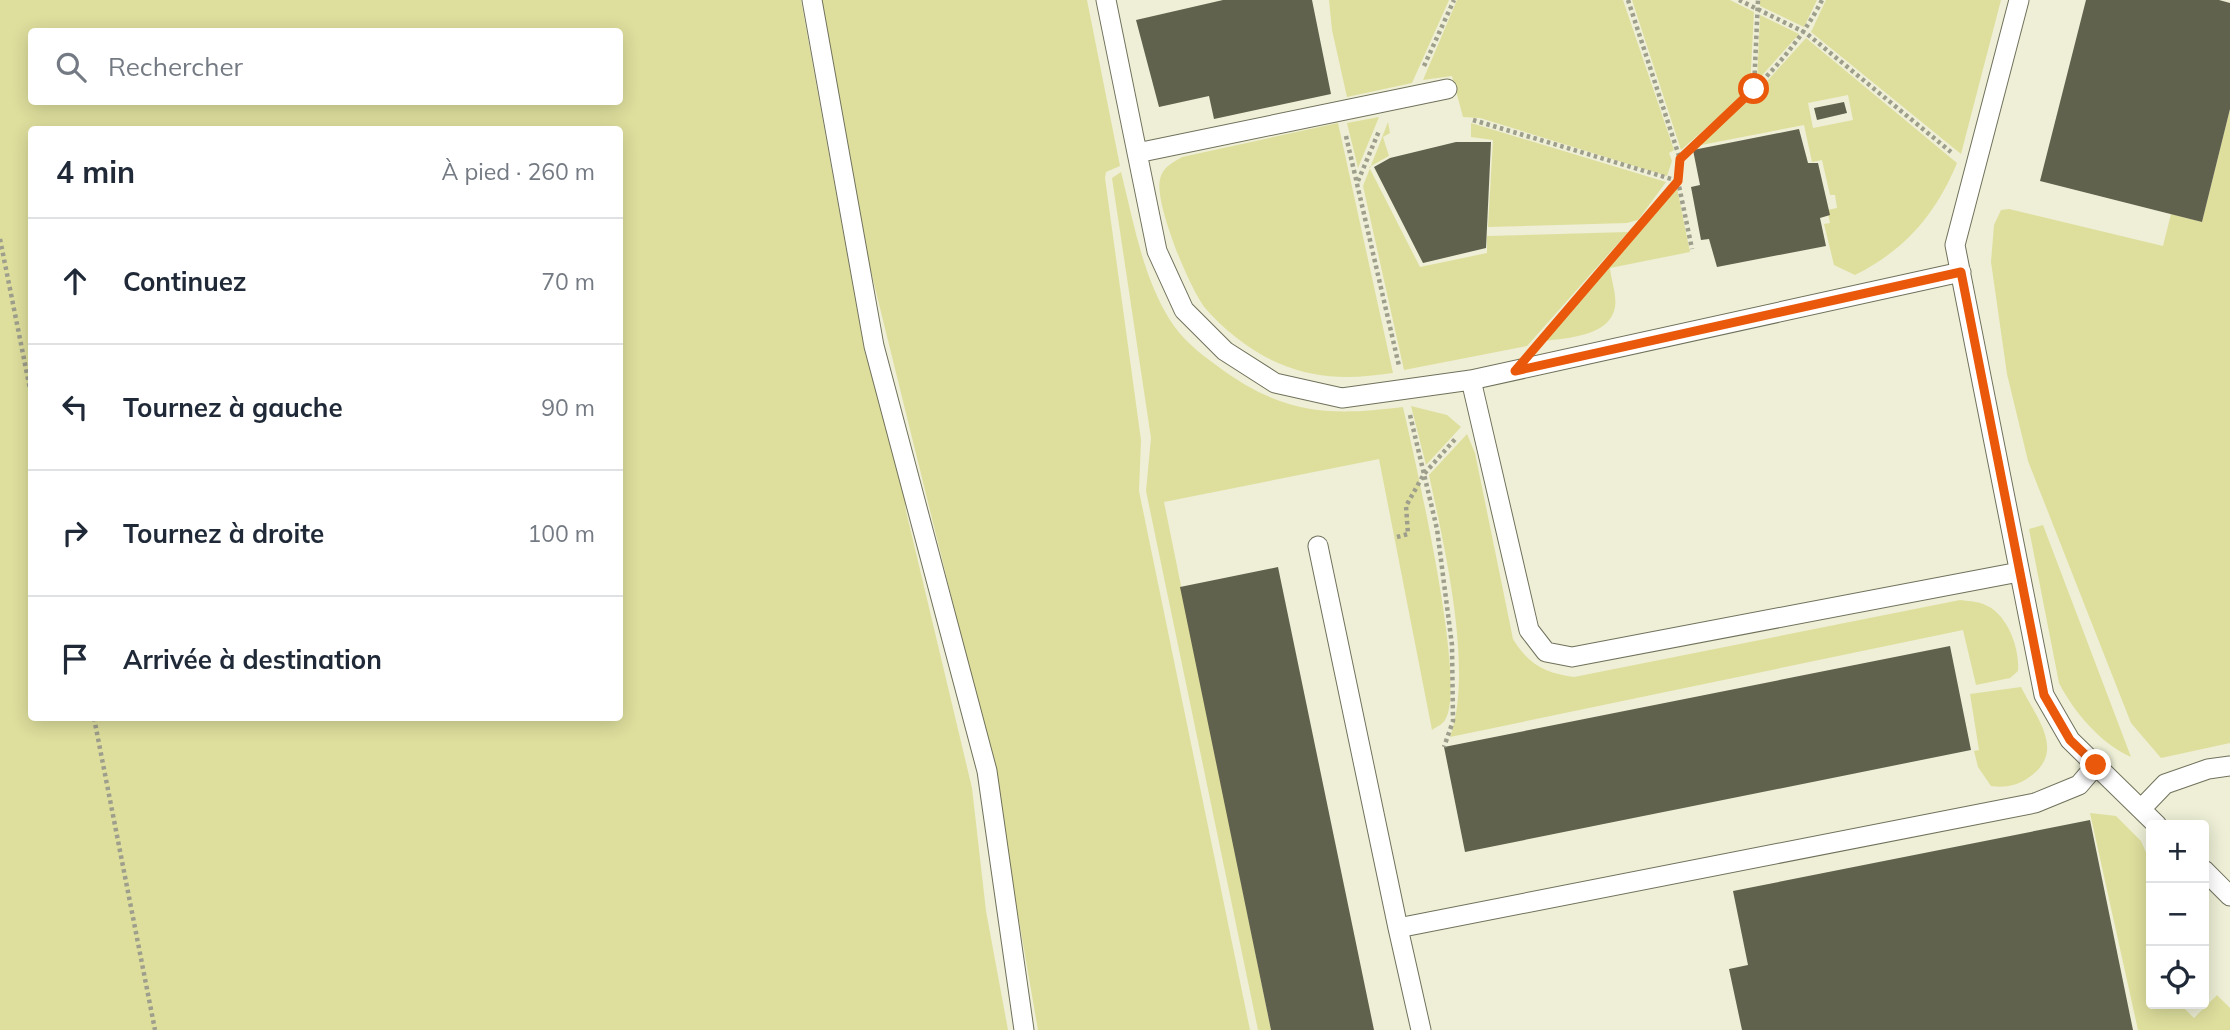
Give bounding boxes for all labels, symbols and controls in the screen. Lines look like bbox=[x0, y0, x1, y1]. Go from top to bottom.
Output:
search box bbox=[28, 28, 623, 105]
icon: search bbox=[52, 48, 90, 86]
text: Rechercher bbox=[108, 50, 243, 83]
route start bbox=[1738, 73, 1769, 104]
text: 4 min bbox=[56, 153, 135, 191]
text: À pied · 260 m bbox=[442, 157, 595, 186]
icon: ahead bbox=[56, 262, 94, 300]
text: Continuez bbox=[123, 265, 247, 298]
text: 70 m bbox=[541, 267, 595, 296]
icon: left bbox=[56, 388, 94, 426]
text: Tournez à gauche bbox=[123, 391, 343, 424]
text: 90 m bbox=[541, 393, 595, 422]
icon: right bbox=[56, 514, 94, 552]
text: Tournez à droite bbox=[123, 517, 324, 550]
text: 100 m bbox=[527, 519, 595, 548]
icon: arrive bbox=[56, 640, 94, 678]
text: Arrivée à destination bbox=[123, 643, 382, 676]
route end bbox=[2080, 749, 2111, 780]
map controls bbox=[2146, 820, 2209, 1009]
button: + bbox=[2146, 820, 2209, 883]
button: − bbox=[2146, 883, 2209, 946]
button: locate bbox=[2146, 946, 2209, 1009]

